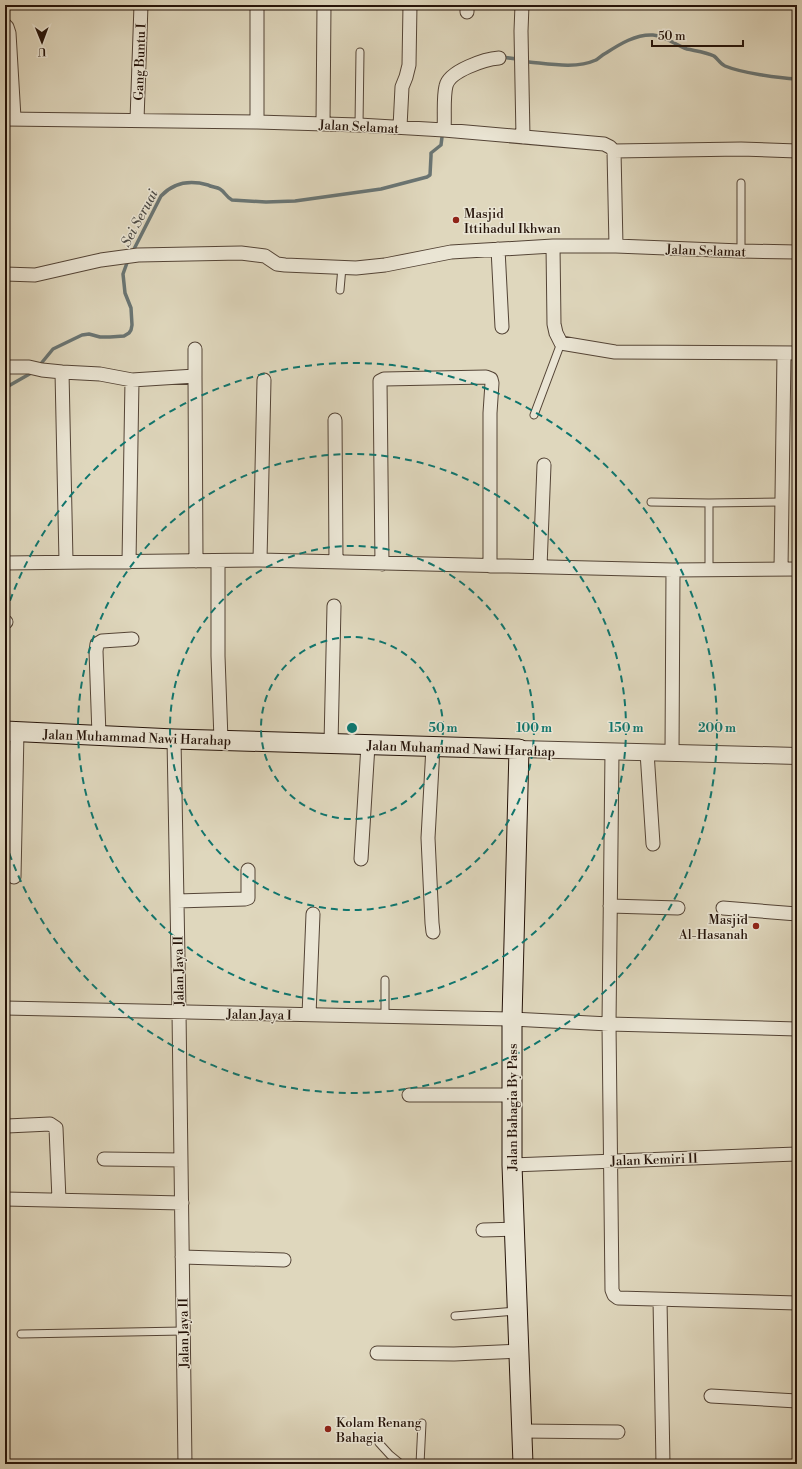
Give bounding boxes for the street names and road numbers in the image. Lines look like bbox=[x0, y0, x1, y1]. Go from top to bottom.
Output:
street label: Gang Buntu I bbox=[131, 23, 149, 101]
street label: Jalan Selamat bbox=[318, 117, 400, 137]
street label: Jalan Selamat bbox=[665, 242, 747, 260]
street label: Jalan Muhammad Nawi Harahap bbox=[42, 727, 231, 749]
street label: Jalan Muhammad Nawi Harahap bbox=[366, 738, 555, 760]
street label: Jalan Jaya II bbox=[170, 936, 188, 1007]
street label: Jalan Jaya I bbox=[225, 1006, 292, 1024]
street label: Jalan Bahagia By Pass bbox=[505, 1043, 521, 1172]
street label: Jalan Kemiri II bbox=[609, 1150, 698, 1170]
street label: Jalan Jaya II bbox=[175, 1298, 193, 1369]

